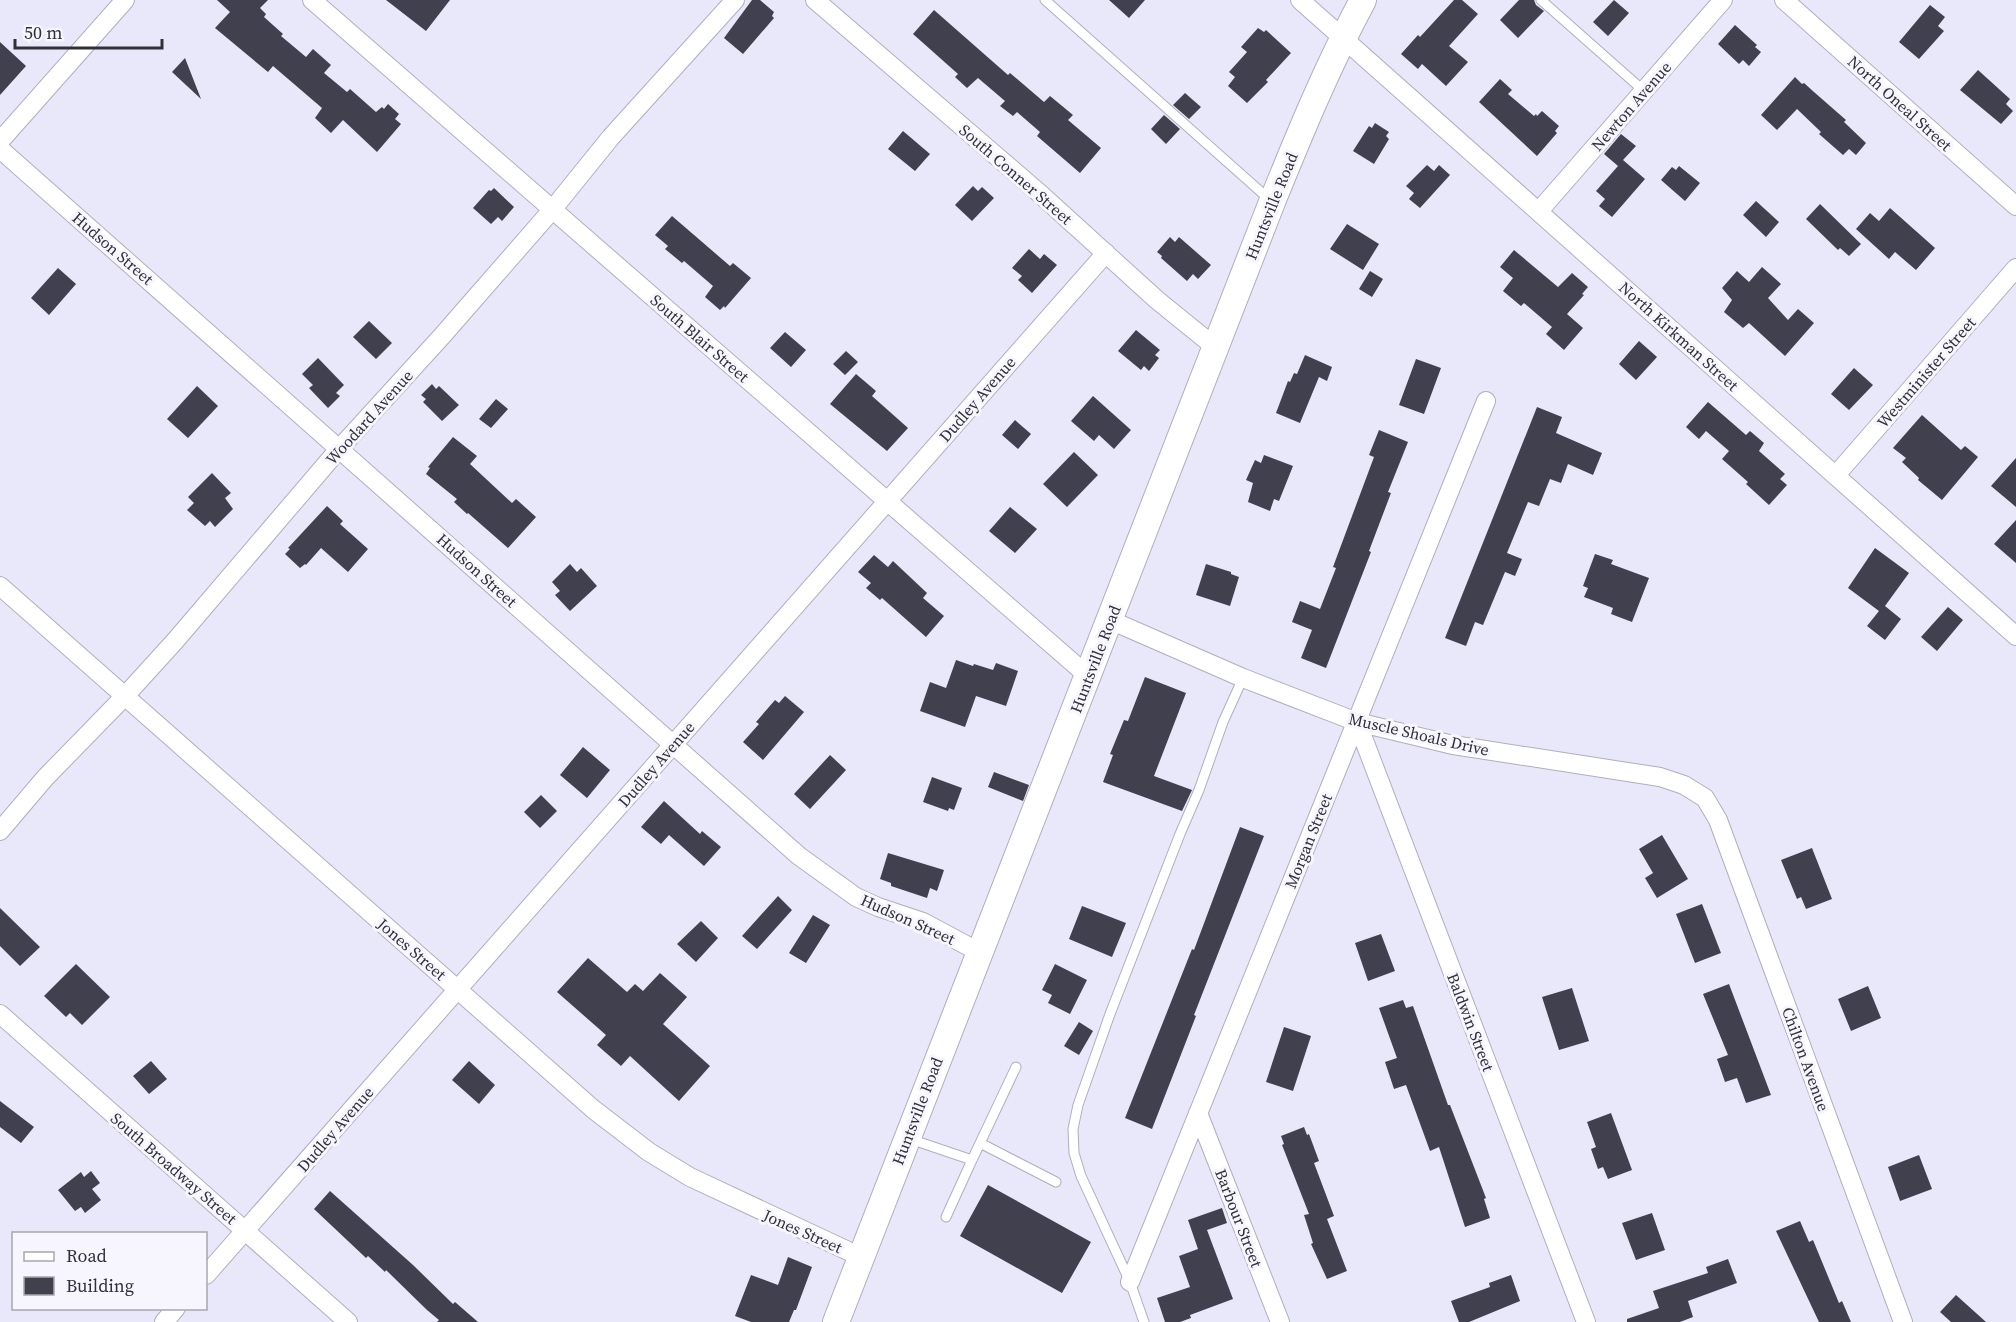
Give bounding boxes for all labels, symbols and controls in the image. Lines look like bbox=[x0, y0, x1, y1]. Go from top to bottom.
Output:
scale bar bbox=[15, 12, 162, 50]
text: 50 m bbox=[24, 20, 62, 45]
street label: North Oneal Street bbox=[1843, 50, 1957, 156]
street label: Newton Avenue bbox=[1586, 57, 1676, 155]
street label: South Conner Street bbox=[955, 119, 1078, 230]
street label: Huntsville Road bbox=[1239, 149, 1303, 263]
street label: Hudson Street bbox=[68, 207, 159, 290]
street label: North Kirkman Street bbox=[1614, 276, 1744, 396]
street label: South Blair Street bbox=[646, 289, 755, 387]
street label: Westminister Street bbox=[1872, 311, 1981, 432]
street label: Dudley Avenue bbox=[934, 351, 1020, 447]
street label: Woodard Avenue bbox=[320, 365, 418, 469]
street label: Hudson Street bbox=[432, 528, 522, 613]
street label: Huntsville Road bbox=[1064, 602, 1126, 716]
street label: Muscle Shoals Drive bbox=[1347, 707, 1491, 761]
street label: Dudley Avenue bbox=[613, 716, 699, 812]
street label: Morgan Street bbox=[1279, 790, 1337, 892]
street label: Hudson Street bbox=[857, 888, 959, 950]
street label: Jones Street bbox=[372, 912, 452, 985]
street label: Baldwin Street bbox=[1442, 970, 1500, 1075]
street label: Chilton Avenue bbox=[1777, 1004, 1835, 1114]
street label: Huntsville Road bbox=[886, 1054, 948, 1168]
street label: Dudley Avenue bbox=[292, 1081, 378, 1177]
street label: South Broadway Street bbox=[106, 1107, 242, 1229]
street label: Barbour Street bbox=[1210, 1166, 1268, 1271]
street label: Jones Street bbox=[759, 1203, 847, 1259]
legend bbox=[12, 1232, 207, 1310]
text: Road bbox=[66, 1243, 107, 1268]
text: Building bbox=[66, 1273, 134, 1298]

